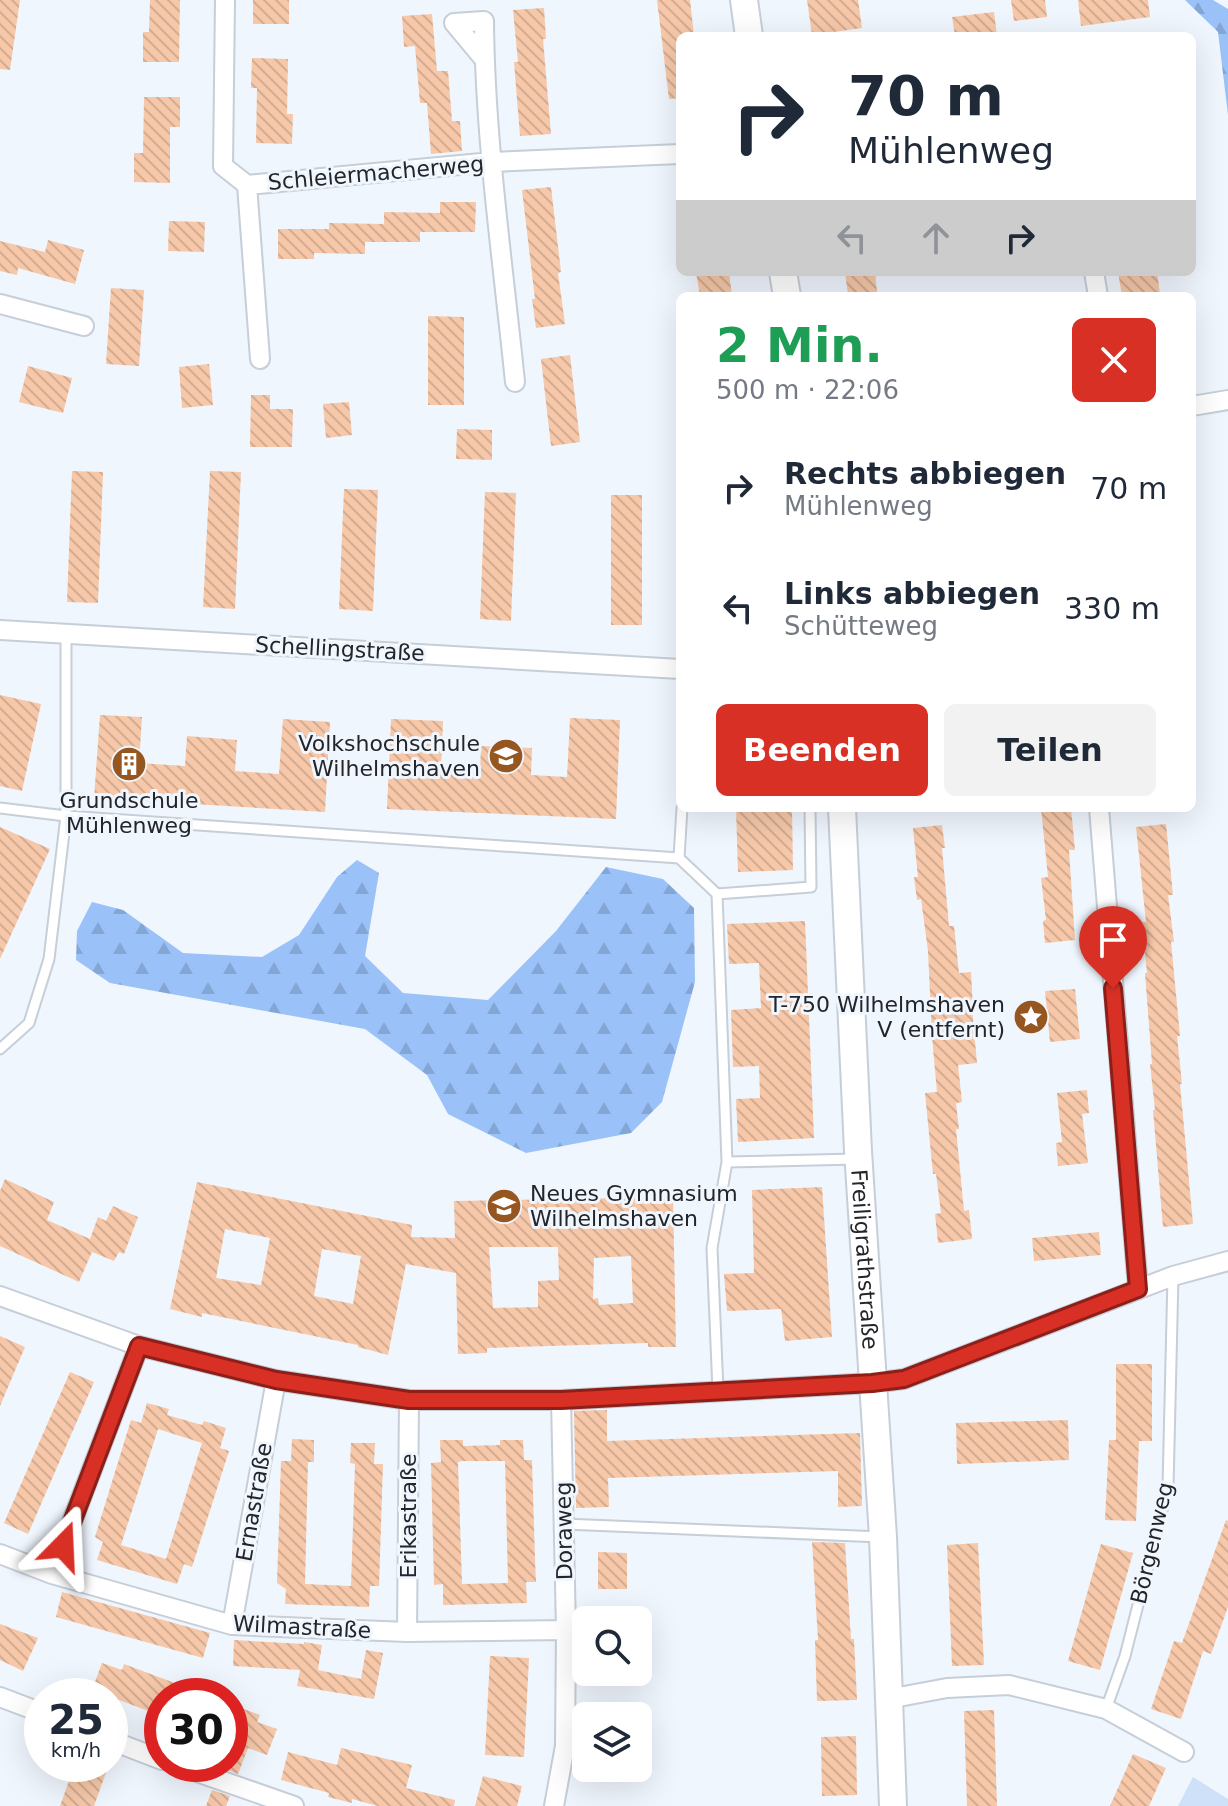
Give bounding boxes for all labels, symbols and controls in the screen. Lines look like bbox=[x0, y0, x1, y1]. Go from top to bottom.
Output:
text: 70 m bbox=[848, 63, 1004, 128]
icon: right bbox=[716, 64, 820, 168]
text: Mühlenweg bbox=[848, 130, 1054, 171]
street label: Schleiermacherweg bbox=[267, 151, 485, 195]
icon: left bbox=[830, 216, 874, 260]
icon: ahead bbox=[914, 216, 958, 260]
icon: right bbox=[998, 216, 1042, 260]
text: 2 Min. bbox=[716, 317, 883, 373]
button: close bbox=[1072, 318, 1156, 402]
text: 500 m · 22:06 bbox=[716, 375, 899, 405]
text: Rechts abbiegen bbox=[784, 456, 1066, 491]
icon: right bbox=[716, 466, 760, 510]
text: 70 m bbox=[1090, 471, 1167, 506]
text: Mühlenweg bbox=[784, 491, 933, 521]
text: Links abbiegen bbox=[784, 576, 1040, 611]
icon: left bbox=[716, 586, 760, 630]
text: 330 m bbox=[1064, 591, 1160, 626]
text: Schütteweg bbox=[784, 611, 938, 641]
street label: Schellingstraße bbox=[255, 632, 425, 666]
button: Beenden bbox=[716, 704, 928, 796]
button: Teilen bbox=[944, 704, 1156, 796]
place label: Volkshochschule Wilhelmshaven bbox=[298, 731, 480, 781]
school or university icon: Volkshochschule Wilhelmshaven bbox=[487, 737, 525, 775]
building icon: Grundschule Mühlenweg bbox=[110, 745, 148, 783]
place label: Grundschule Mühlenweg bbox=[59, 788, 199, 838]
pin bbox=[1079, 906, 1147, 988]
icon: arrive bbox=[1091, 918, 1135, 962]
place label: T-750 Wilhelmshaven V (entfernt) bbox=[768, 992, 1005, 1042]
place icon: T-750 Wilhelmshaven V (entfernt) bbox=[1012, 998, 1050, 1036]
street label: Freiligrathstraße bbox=[847, 1168, 883, 1350]
place label: Neues Gymnasium Wilhelmshaven bbox=[530, 1181, 738, 1231]
school or university icon: Neues Gymnasium Wilhelmshaven bbox=[485, 1187, 523, 1225]
street label: Ernastraße bbox=[231, 1441, 277, 1563]
street label: Erikastraße bbox=[396, 1454, 421, 1578]
street label: Börgenweg bbox=[1126, 1480, 1178, 1606]
street label: Doraweg bbox=[551, 1482, 577, 1580]
position arrow bbox=[21, 1504, 105, 1588]
map controls bbox=[572, 1606, 652, 1782]
button: search bbox=[572, 1606, 652, 1686]
street label: Wilmastraße bbox=[232, 1611, 372, 1643]
speed limit sign: 30 bbox=[144, 1678, 248, 1782]
text: 25 bbox=[48, 1697, 104, 1743]
button: layers bbox=[572, 1702, 652, 1782]
text: km/h bbox=[51, 1738, 101, 1762]

